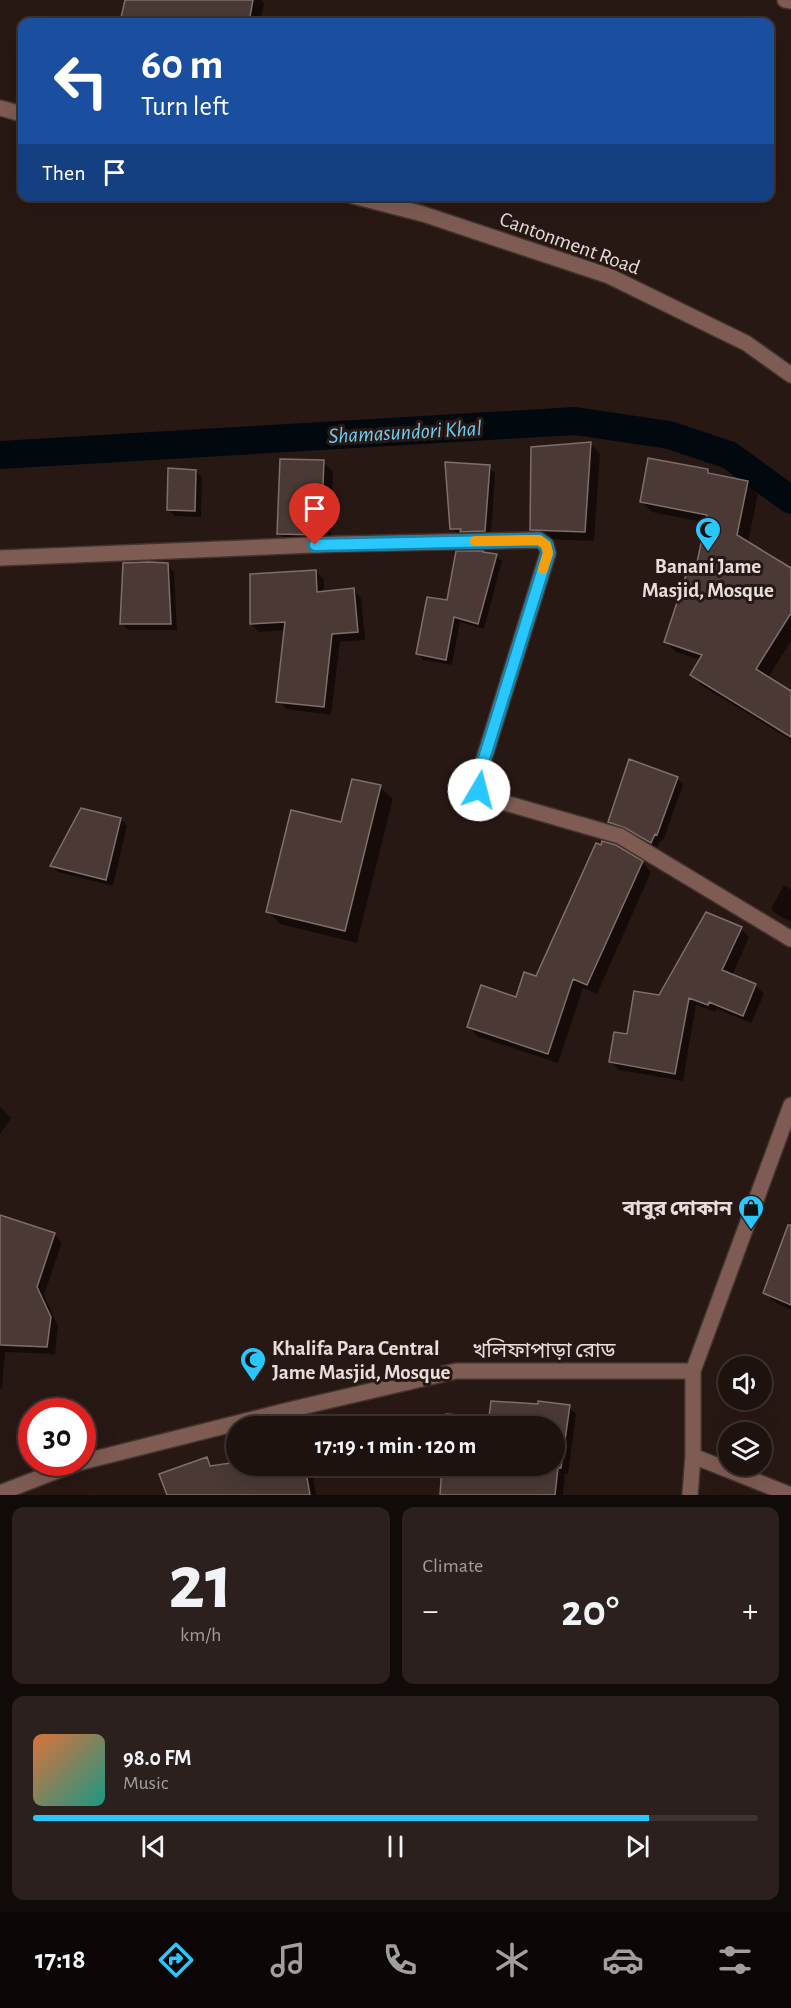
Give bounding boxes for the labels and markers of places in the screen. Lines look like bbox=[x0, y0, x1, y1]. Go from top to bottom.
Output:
pin bbox=[289, 483, 340, 545]
mosque icon: Banani Jame Masjid, Mosque bbox=[693, 515, 723, 553]
place label: Banani Jame Masjid, Mosque bbox=[642, 556, 774, 601]
shop icon: বাবুর দোকান bbox=[736, 1193, 766, 1231]
place label: বাবুর দোকান bbox=[622, 1198, 733, 1220]
place label: Khalifa Para Central Jame Masjid, Mosque bbox=[272, 1338, 451, 1383]
mosque icon: Khalifa Para Central Jame Masjid, Mosque bbox=[238, 1345, 268, 1383]

